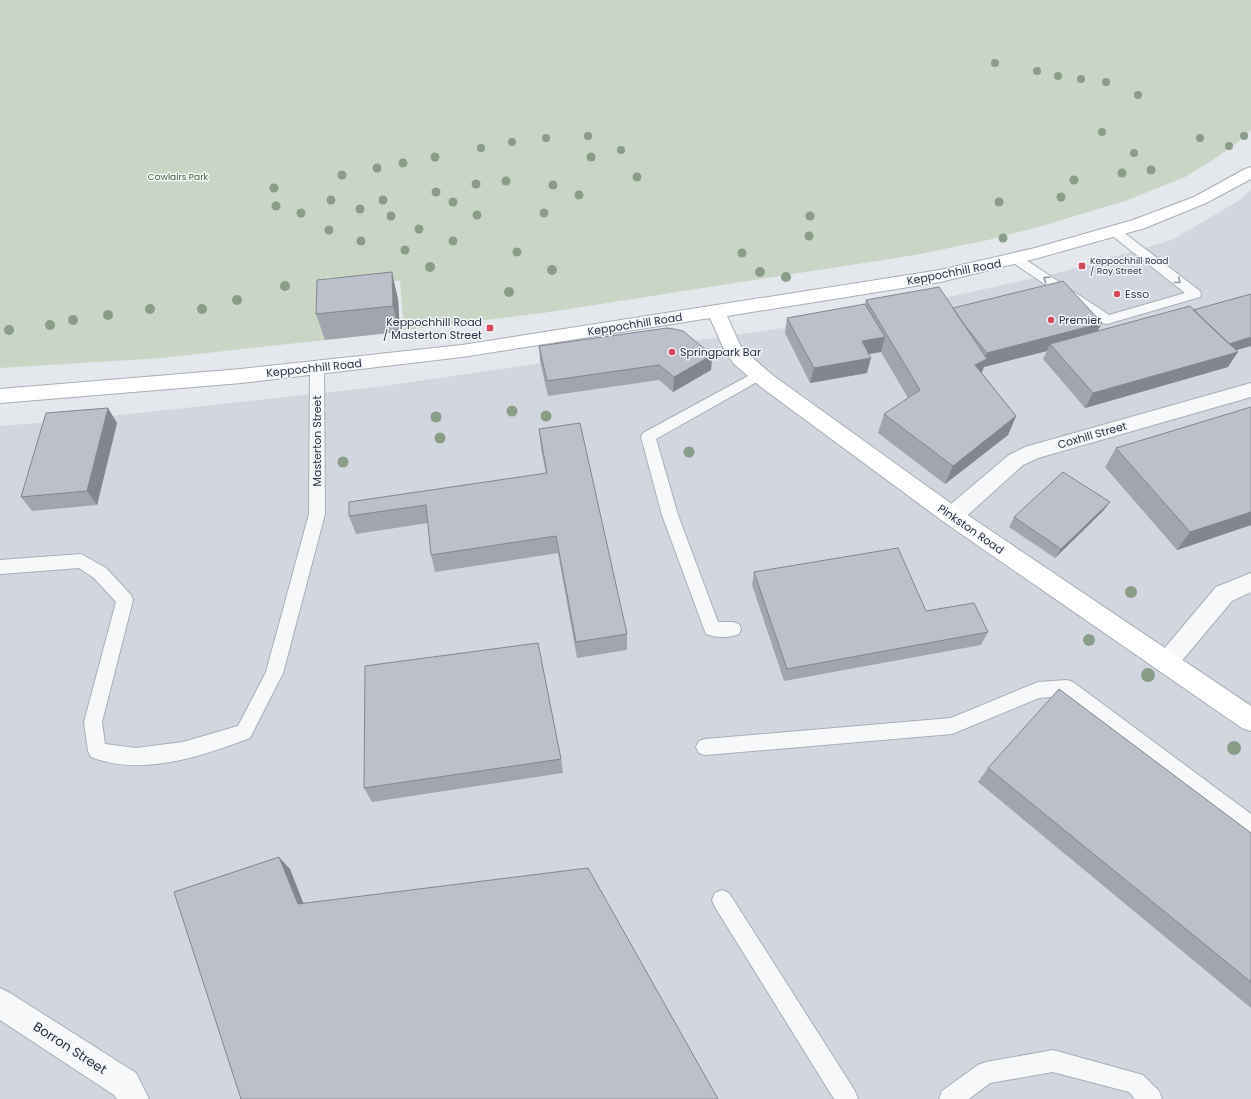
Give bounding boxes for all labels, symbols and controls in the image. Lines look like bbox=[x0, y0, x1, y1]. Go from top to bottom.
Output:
park label: Cowlairs Park bbox=[148, 171, 209, 183]
street label: Keppochhill Road bbox=[905, 255, 1003, 289]
place label: Keppochhill Road / Roy Street bbox=[1090, 255, 1168, 277]
marker: Keppochhill Road / Roy Street bbox=[1077, 261, 1087, 271]
one-way arrow bbox=[1043, 276, 1050, 283]
one-way arrow bbox=[1173, 277, 1180, 284]
place label: Esso bbox=[1125, 286, 1149, 302]
marker: Esso bbox=[1112, 289, 1122, 299]
street label: Keppochhill Road bbox=[586, 309, 684, 339]
place label: Premier bbox=[1059, 312, 1101, 328]
place label: Keppochhill Road / Masterton Street bbox=[383, 314, 482, 343]
marker: Premier bbox=[1046, 315, 1056, 325]
marker: Keppochhill Road / Masterton Street bbox=[485, 323, 495, 333]
place label: Springpark Bar bbox=[680, 344, 761, 360]
marker: Springpark Bar bbox=[667, 347, 677, 357]
street label: Keppochhill Road bbox=[266, 355, 362, 381]
street label: Masterton Street bbox=[309, 396, 325, 486]
street label: Coxhill Street bbox=[1056, 418, 1128, 452]
street label: Pinkston Road bbox=[935, 500, 1007, 558]
street label: Borron Street bbox=[30, 1017, 111, 1079]

